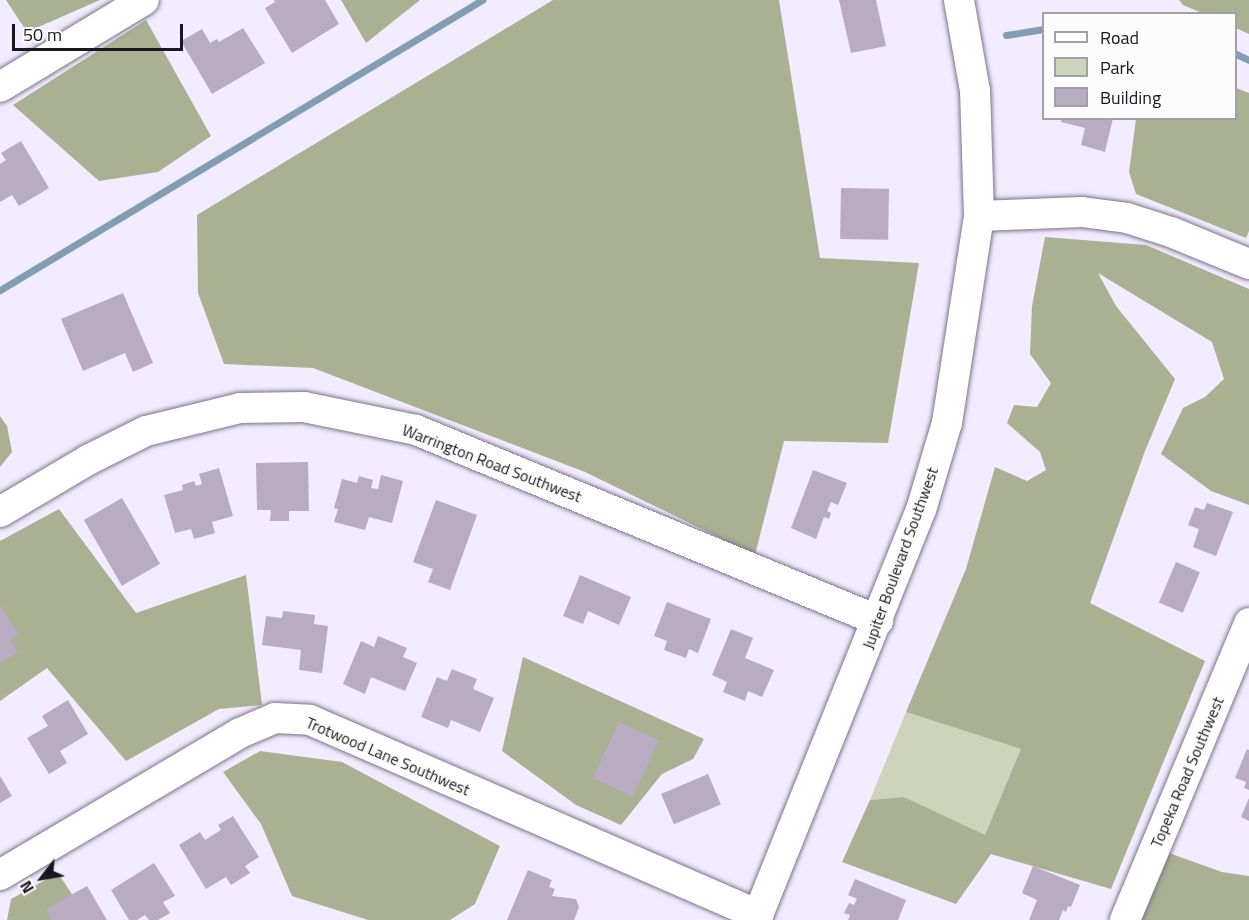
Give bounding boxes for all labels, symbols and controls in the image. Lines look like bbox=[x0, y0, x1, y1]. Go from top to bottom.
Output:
scale bar bbox=[15, 12, 186, 50]
legend bbox=[1042, 12, 1237, 120]
text: 50 m bbox=[23, 21, 62, 48]
text: Road bbox=[1100, 24, 1139, 51]
text: Park bbox=[1100, 54, 1134, 81]
text: Building bbox=[1100, 84, 1161, 111]
street label: Warrington Road Southwest bbox=[400, 420, 584, 506]
street label: Jupiter Boulevard Southwest bbox=[858, 464, 942, 652]
street label: Topeka Road Southwest bbox=[1146, 694, 1228, 850]
street label: Trotwood Lane Southwest bbox=[303, 713, 473, 799]
north arrow bbox=[12, 848, 72, 908]
text: N bbox=[13, 876, 40, 898]

